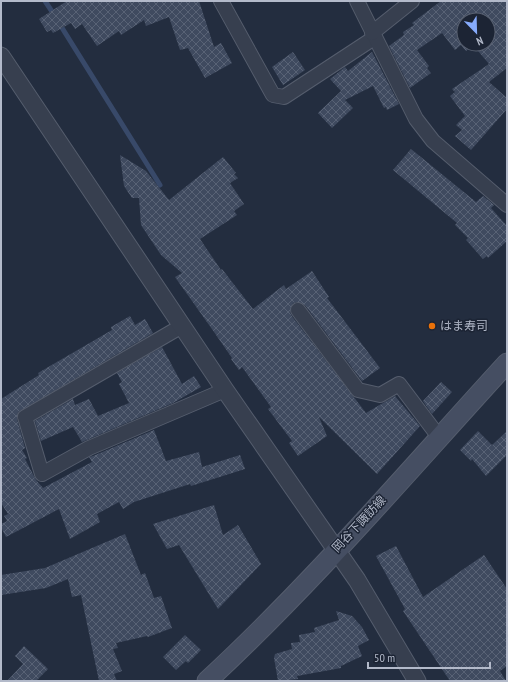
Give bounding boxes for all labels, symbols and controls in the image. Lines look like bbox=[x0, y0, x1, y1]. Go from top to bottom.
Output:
north arrow bbox=[456, 12, 496, 52]
text: N bbox=[474, 34, 485, 49]
place label: はま寿司 bbox=[440, 318, 488, 333]
marker: はま寿司 bbox=[427, 321, 437, 331]
street label: 岡谷下諏訪線 bbox=[329, 492, 389, 555]
scale bar bbox=[368, 644, 490, 670]
text: 50 m bbox=[374, 650, 395, 665]

